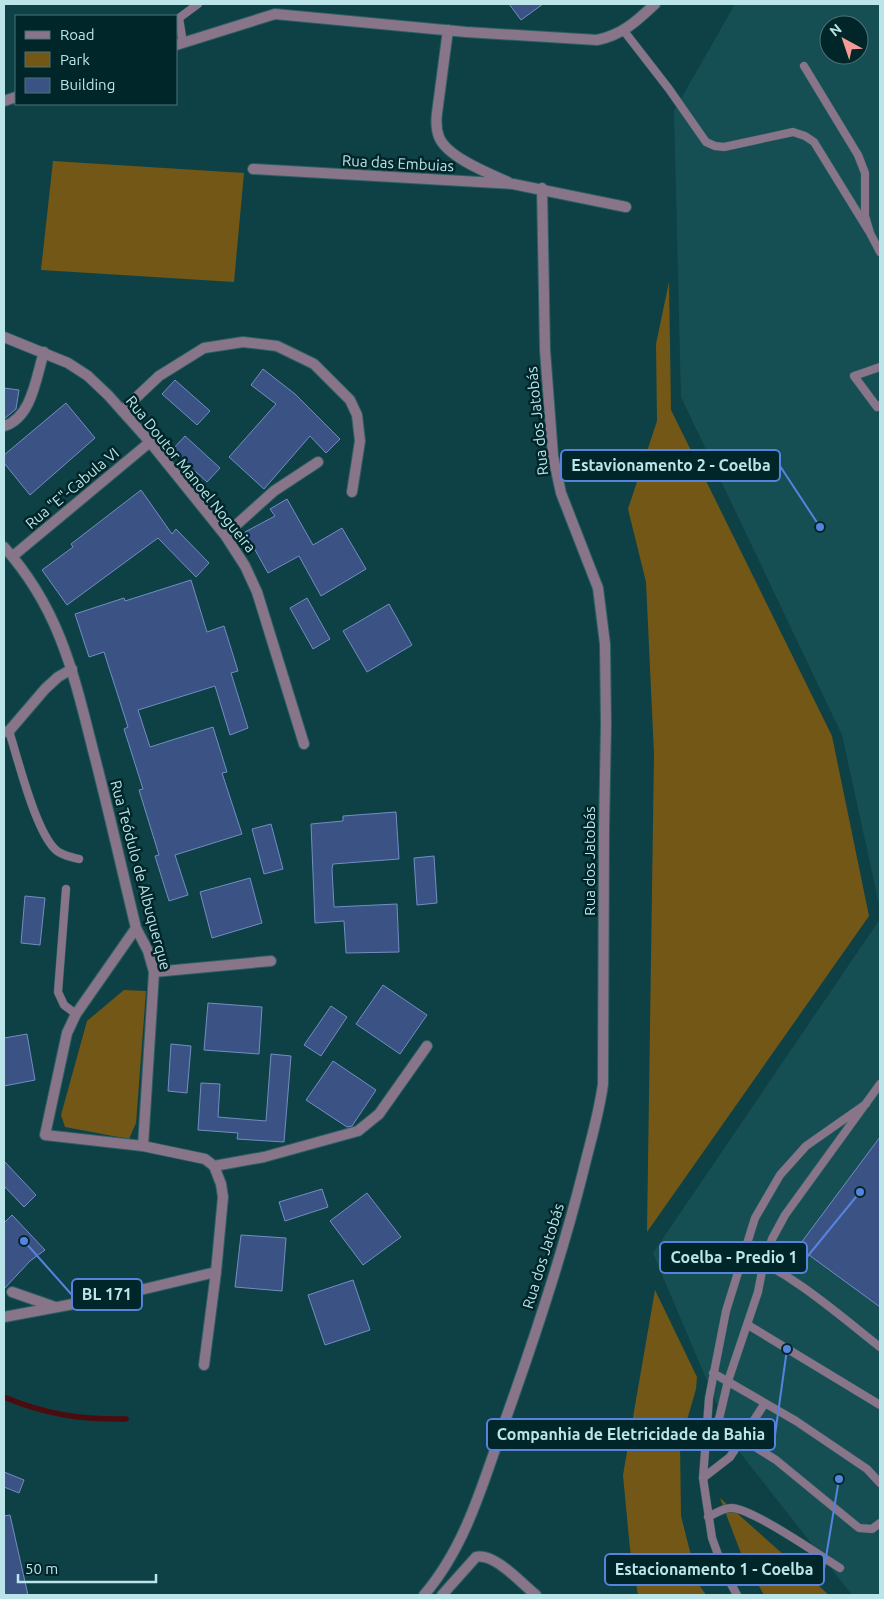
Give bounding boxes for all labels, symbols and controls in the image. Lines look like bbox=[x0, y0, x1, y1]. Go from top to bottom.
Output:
legend bbox=[15, 15, 178, 105]
north arrow bbox=[819, 15, 869, 65]
text: N bbox=[826, 21, 845, 40]
text: Road bbox=[60, 26, 95, 43]
text: Park bbox=[60, 51, 90, 68]
text: Building bbox=[60, 76, 115, 93]
street label: Rua das Embuias bbox=[342, 152, 454, 174]
street label: Rua dos Jatobás bbox=[523, 366, 551, 476]
street label: Rua Doutor Manoel Nogueira bbox=[123, 392, 259, 556]
street label: Rua "E"-Cabula VI bbox=[22, 444, 122, 532]
callout: Estavionamento 2 - Coelba bbox=[561, 450, 780, 481]
text: Estavionamento 2 - Coelba bbox=[571, 456, 771, 474]
street label: Rua Teódulo de Albuquerque bbox=[107, 778, 175, 972]
street label: Rua dos Jatobás bbox=[581, 806, 598, 916]
street label: Rua dos Jatobás bbox=[519, 1201, 567, 1311]
callout: Coelba - Predio 1 bbox=[660, 1242, 807, 1273]
text: Coelba - Predio 1 bbox=[670, 1248, 798, 1266]
callout: BL 171 bbox=[72, 1279, 142, 1310]
text: BL 171 bbox=[82, 1285, 132, 1303]
callout: Companhia de Eletricidade da Bahia bbox=[487, 1419, 775, 1450]
text: Companhia de Eletricidade da Bahia bbox=[497, 1425, 765, 1443]
scale bar bbox=[18, 1552, 155, 1584]
callout: Estacionamento 1 - Coelba bbox=[605, 1554, 824, 1585]
text: 50 m bbox=[25, 1560, 58, 1577]
text: Estacionamento 1 - Coelba bbox=[615, 1560, 813, 1578]

